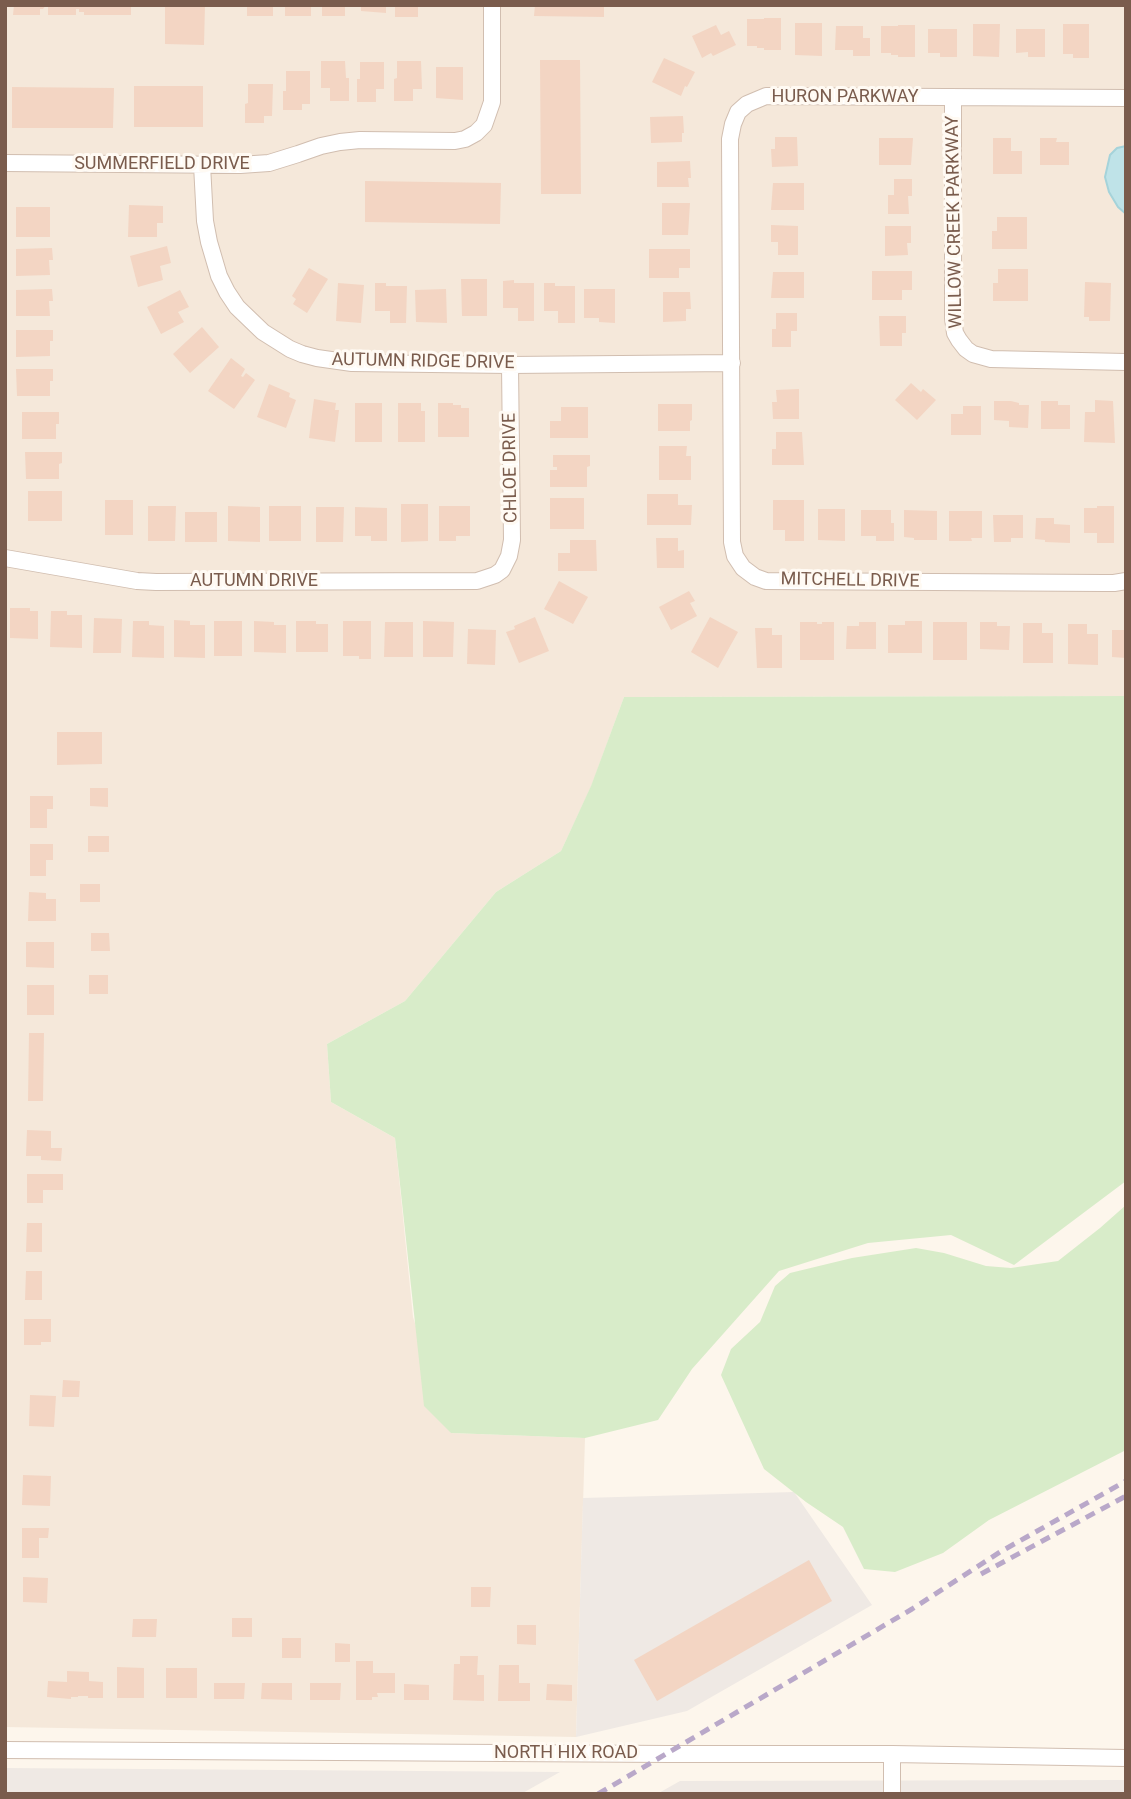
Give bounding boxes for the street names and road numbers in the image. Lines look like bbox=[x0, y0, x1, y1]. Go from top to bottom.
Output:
street label: HURON PARKWAY bbox=[772, 86, 918, 108]
street label: WILLOW CREEK PARKWAY bbox=[942, 115, 968, 329]
street label: SUMMERFIELD DRIVE bbox=[74, 153, 250, 175]
street label: AUTUMN RIDGE DRIVE bbox=[331, 350, 515, 374]
street label: CHLOE DRIVE bbox=[499, 413, 523, 523]
street label: MITCHELL DRIVE bbox=[780, 569, 920, 593]
street label: AUTUMN DRIVE bbox=[190, 570, 318, 592]
street label: NORTH HIX ROAD bbox=[494, 1742, 638, 1764]

